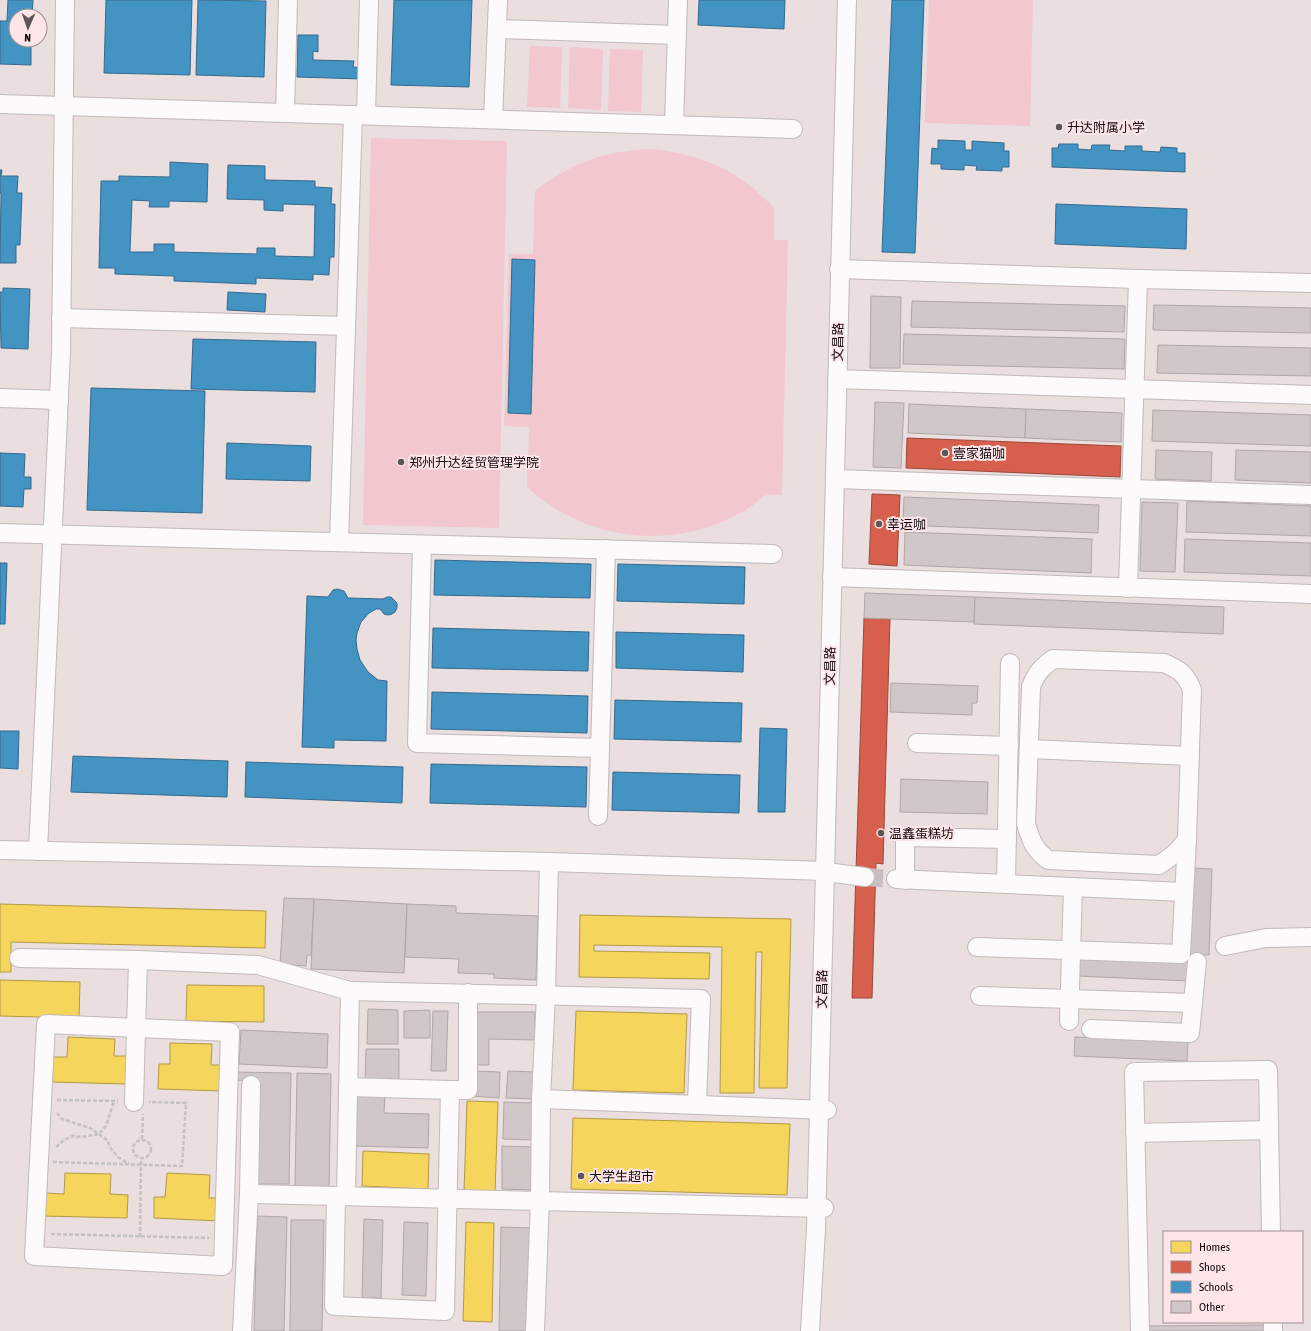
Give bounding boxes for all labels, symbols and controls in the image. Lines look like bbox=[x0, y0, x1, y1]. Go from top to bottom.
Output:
north arrow bbox=[8, 8, 48, 48]
text: N bbox=[24, 32, 31, 44]
place label: 升达附属小学 bbox=[1067, 120, 1145, 135]
marker: 升达附属小学 bbox=[1054, 122, 1064, 132]
street label: 文昌路 bbox=[830, 322, 846, 362]
place label: 壹家猫咖 bbox=[953, 446, 1005, 461]
marker: 壹家猫咖 bbox=[940, 448, 950, 458]
place label: 郑州升达经贸管理学院 bbox=[409, 455, 539, 470]
marker: 郑州升达经贸管理学院 bbox=[396, 457, 406, 467]
place label: 幸运咖 bbox=[887, 517, 926, 532]
marker: 幸运咖 bbox=[874, 519, 884, 529]
street label: 文昌路 bbox=[822, 646, 838, 686]
place label: 温鑫蛋糕坊 bbox=[889, 826, 954, 841]
marker: 温鑫蛋糕坊 bbox=[876, 828, 886, 838]
street label: 文昌路 bbox=[814, 969, 830, 1009]
place label: 大学生超市 bbox=[589, 1169, 654, 1184]
marker: 大学生超市 bbox=[576, 1171, 586, 1181]
legend bbox=[1163, 1231, 1303, 1323]
text: Homes bbox=[1199, 1240, 1230, 1254]
text: Shops bbox=[1199, 1260, 1225, 1274]
text: Schools bbox=[1199, 1280, 1233, 1294]
text: Other bbox=[1199, 1300, 1225, 1314]

